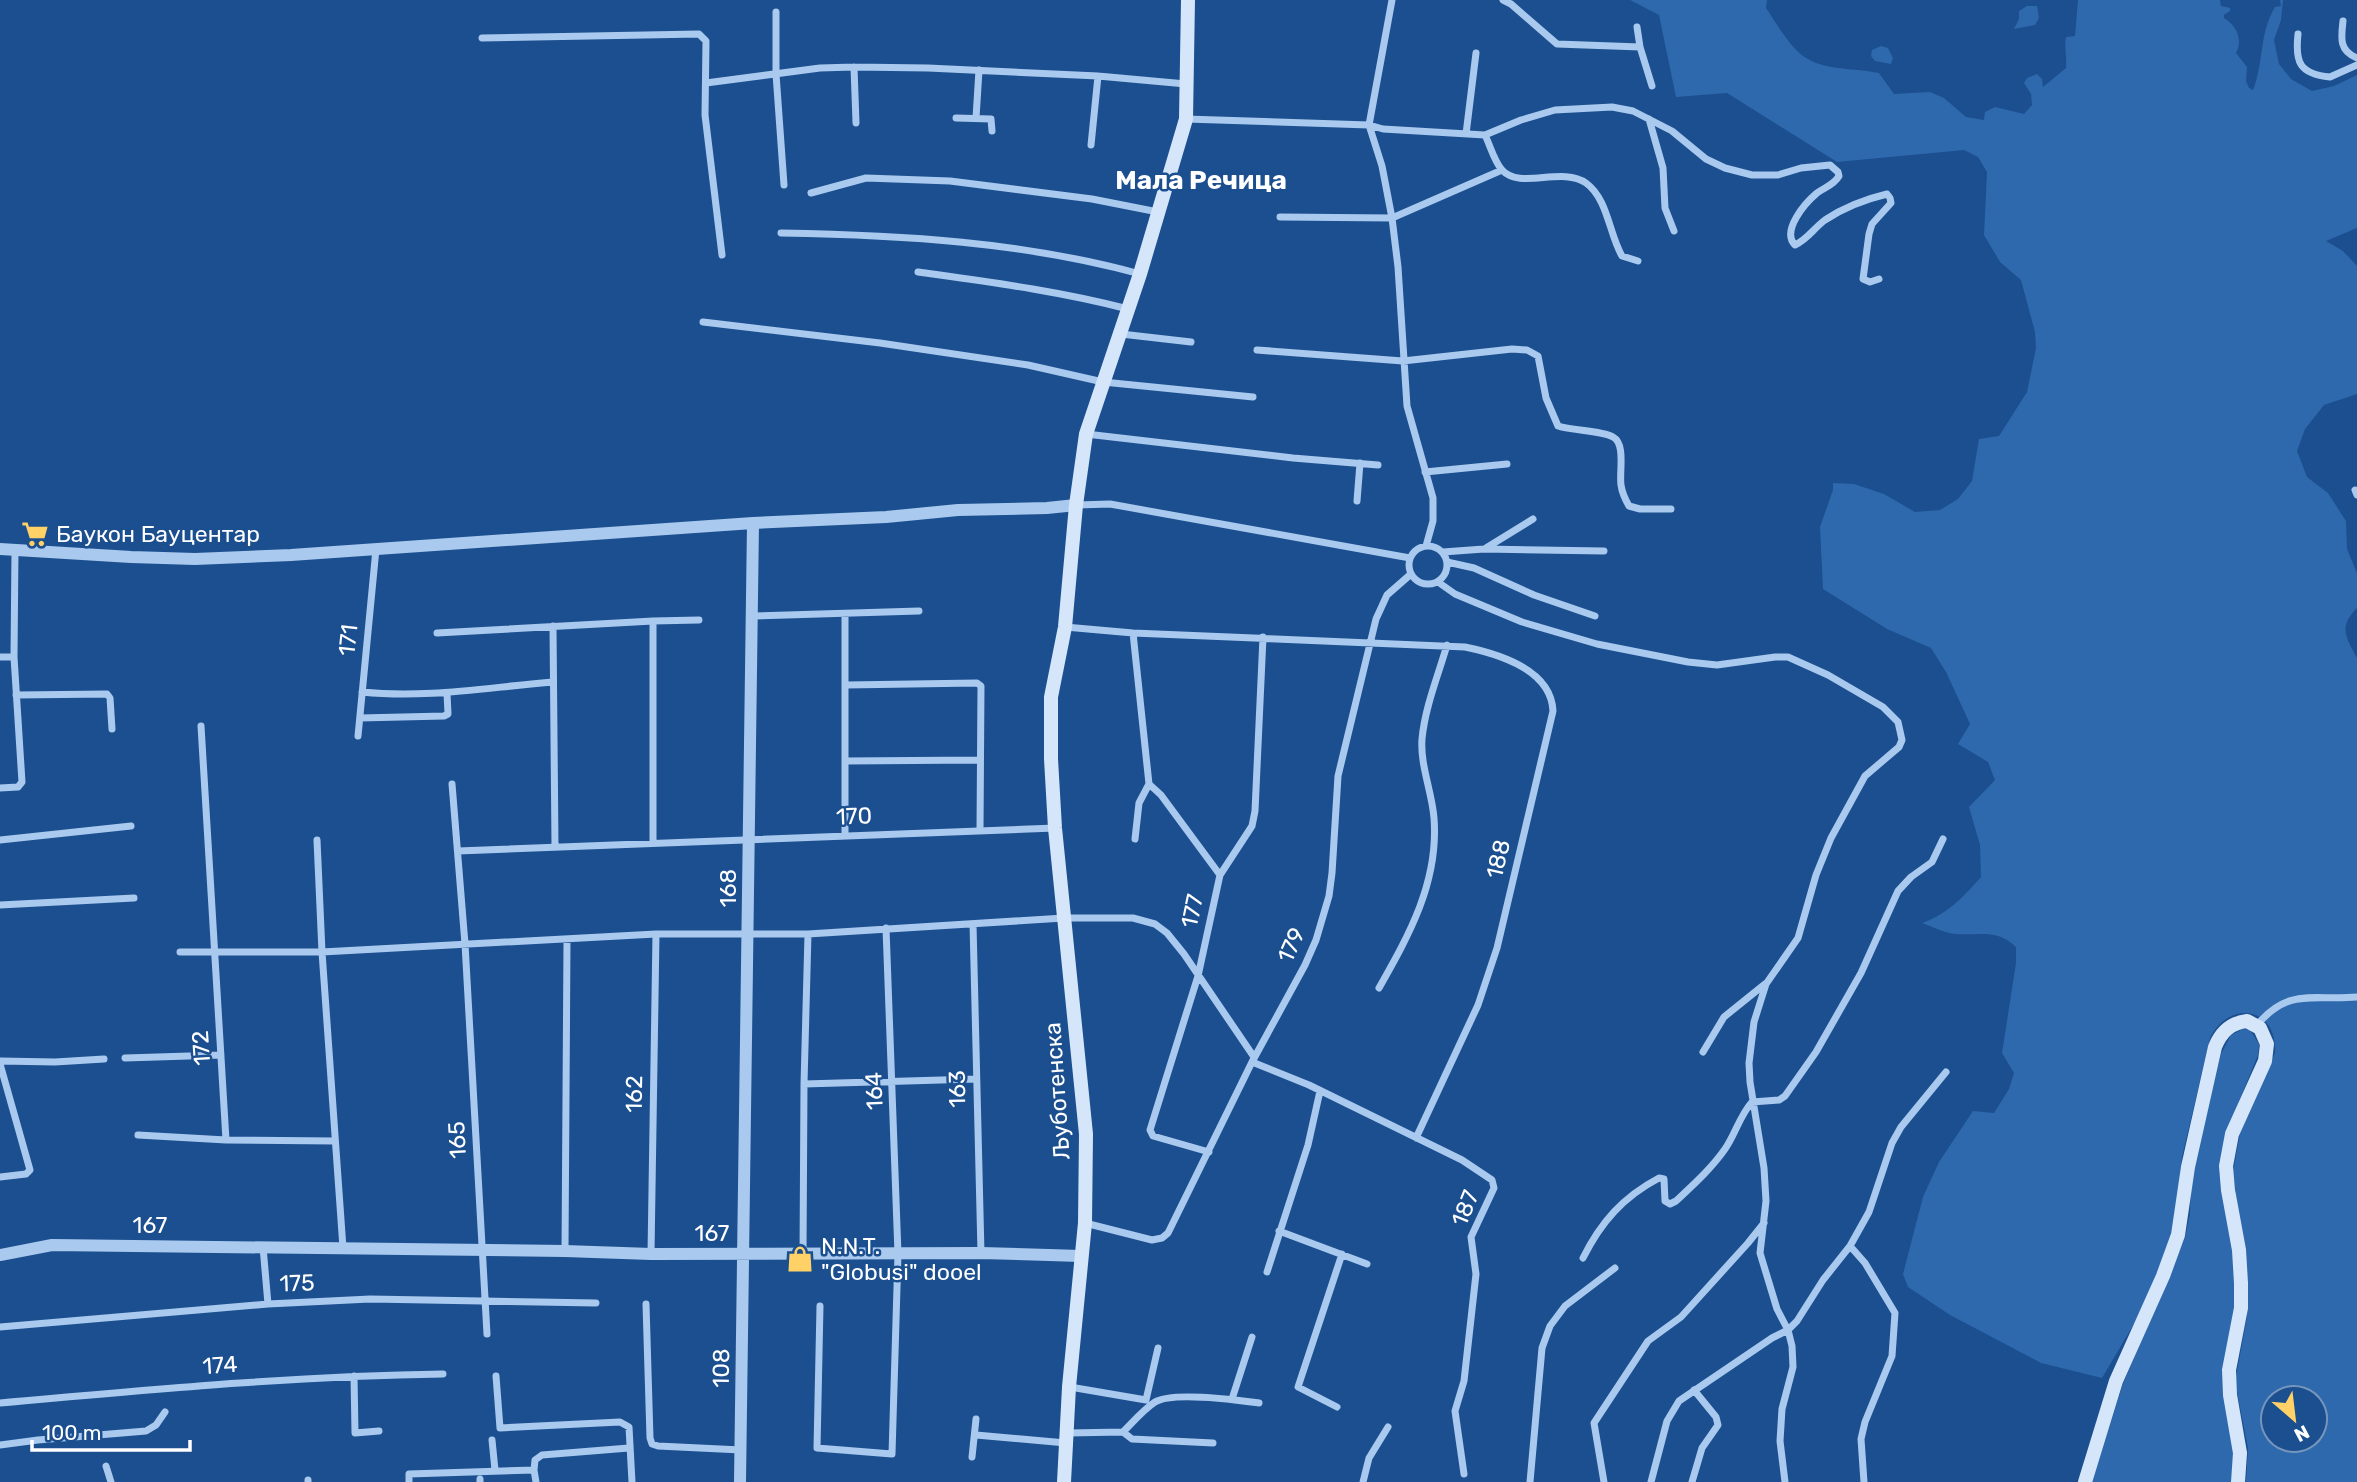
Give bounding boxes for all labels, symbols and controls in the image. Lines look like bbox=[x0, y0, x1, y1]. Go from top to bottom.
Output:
district label: Мала Речица bbox=[1115, 165, 1287, 196]
supermarket icon: Баукон Бауцентар bbox=[20, 519, 50, 549]
place label: Баукон Бауцентар bbox=[56, 520, 260, 548]
street label: 171 bbox=[332, 623, 364, 657]
street label: 170 bbox=[835, 801, 873, 831]
street label: 188 bbox=[1480, 837, 1516, 881]
street label: 168 bbox=[714, 869, 742, 907]
street label: 177 bbox=[1175, 892, 1209, 930]
street label: 179 bbox=[1271, 923, 1311, 967]
street label: Љуботенска bbox=[1038, 1021, 1076, 1161]
street label: 172 bbox=[186, 1029, 216, 1067]
street label: 163 bbox=[943, 1070, 971, 1108]
street label: 164 bbox=[859, 1072, 889, 1110]
street label: 162 bbox=[620, 1075, 648, 1113]
street label: 165 bbox=[442, 1121, 472, 1159]
street label: 187 bbox=[1445, 1186, 1485, 1230]
street label: 167 bbox=[133, 1211, 168, 1239]
street label: 167 bbox=[695, 1219, 730, 1247]
place label: N.N.T. "Globusi" dooel bbox=[821, 1232, 982, 1286]
shop icon: N.N.T. "Globusi" dooel bbox=[785, 1244, 815, 1274]
street label: 175 bbox=[279, 1268, 315, 1298]
street label: 108 bbox=[707, 1348, 735, 1388]
street label: 174 bbox=[201, 1350, 239, 1380]
north arrow bbox=[2259, 1384, 2329, 1454]
scale bar bbox=[32, 1408, 189, 1452]
text: 100 m bbox=[42, 1420, 101, 1445]
text: N bbox=[2290, 1420, 2313, 1447]

